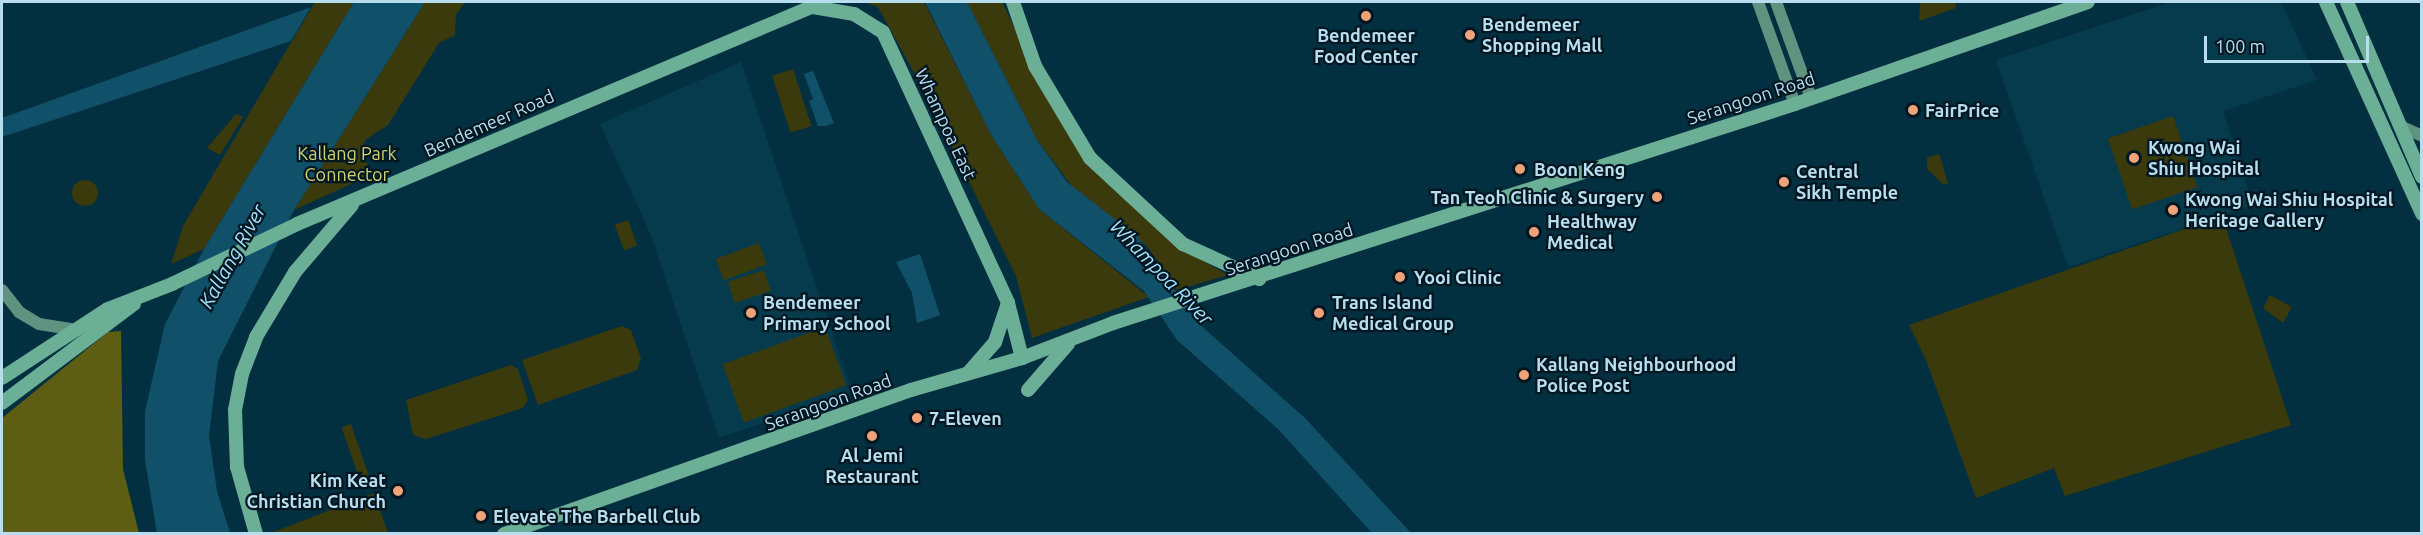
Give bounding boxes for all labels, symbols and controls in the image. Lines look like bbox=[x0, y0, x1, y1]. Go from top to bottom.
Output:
marker: Bendemeer Food Center bbox=[1359, 9, 1373, 23]
place label: Bendemeer Shopping Mall bbox=[1482, 14, 1602, 57]
scale bar bbox=[2207, 24, 2372, 62]
place label: Bendemeer Food Center bbox=[1314, 25, 1418, 68]
marker: Bendemeer Shopping Mall bbox=[1463, 28, 1477, 42]
text: 100 m bbox=[2215, 36, 2265, 56]
street label: Whampoa East bbox=[911, 65, 981, 183]
street label: Serangoon Road bbox=[1684, 67, 1818, 129]
street label: Bendemeer Road bbox=[421, 85, 557, 161]
place label: FairPrice bbox=[1925, 99, 1999, 121]
marker: FairPrice bbox=[1906, 103, 1920, 117]
place label: Kwong Wai Shiu Hospital bbox=[2148, 137, 2259, 180]
park label: Kallang Park Connector bbox=[297, 143, 397, 186]
marker: Kwong Wai Shiu Hospital bbox=[2125, 149, 2143, 167]
place label: Boon Keng bbox=[1534, 158, 1625, 180]
marker: Boon Keng bbox=[1511, 160, 1529, 178]
place label: Central Sikh Temple bbox=[1796, 161, 1898, 204]
marker: Central Sikh Temple bbox=[1777, 175, 1791, 189]
place label: Tan Teoh Clinic & Surgery bbox=[1430, 186, 1644, 208]
marker: Tan Teoh Clinic & Surgery bbox=[1648, 188, 1666, 206]
place label: Kwong Wai Shiu Hospital Heritage Gallery bbox=[2185, 189, 2393, 232]
water label: Kallang River bbox=[194, 200, 270, 312]
marker: Kwong Wai Shiu Hospital Heritage Gallery bbox=[2166, 203, 2180, 217]
place label: Healthway Medical bbox=[1547, 211, 1637, 254]
water label: Whampoa River bbox=[1106, 214, 1218, 330]
street label: Serangoon Road bbox=[1222, 218, 1356, 280]
marker: Healthway Medical bbox=[1525, 223, 1543, 241]
place label: Yooi Clinic bbox=[1414, 266, 1501, 288]
marker: Yooi Clinic bbox=[1391, 268, 1409, 286]
place label: Bendemeer Primary School bbox=[763, 292, 891, 334]
place label: Trans Island Medical Group bbox=[1332, 292, 1454, 334]
marker: Trans Island Medical Group bbox=[1310, 304, 1328, 322]
marker: Bendemeer Primary School bbox=[744, 306, 758, 320]
place label: Kallang Neighbourhood Police Post bbox=[1536, 354, 1736, 397]
marker: Kallang Neighbourhood Police Post bbox=[1517, 368, 1531, 382]
street label: Serangoon Road bbox=[762, 369, 894, 435]
place label: 7-Eleven bbox=[929, 407, 1002, 429]
marker: 7-Eleven bbox=[910, 411, 924, 425]
marker: Al Jemi Restaurant bbox=[865, 429, 879, 443]
place label: Al Jemi Restaurant bbox=[825, 445, 919, 488]
place label: Kim Keat Christian Church bbox=[247, 470, 386, 512]
marker: Kim Keat Christian Church bbox=[391, 484, 405, 498]
place label: Elevate The Barbell Club bbox=[493, 505, 701, 527]
marker: Elevate The Barbell Club bbox=[474, 509, 488, 523]

